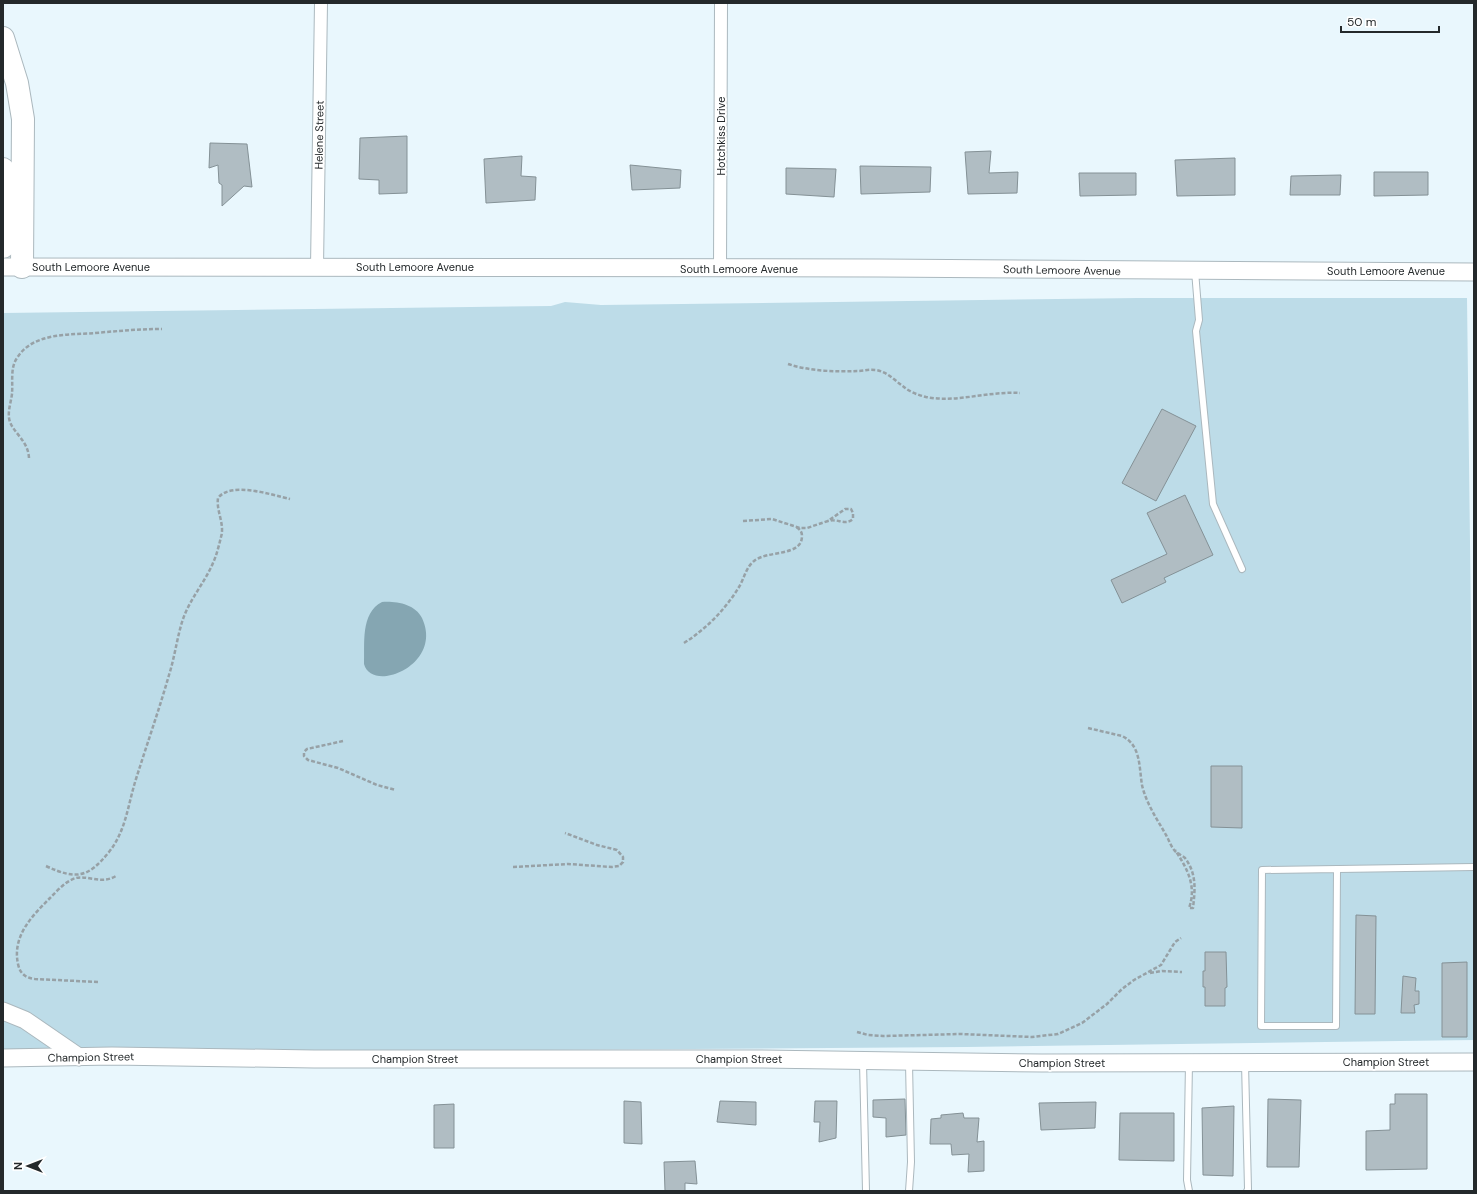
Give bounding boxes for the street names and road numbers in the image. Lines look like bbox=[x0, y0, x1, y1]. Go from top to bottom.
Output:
street label: Hotchkiss Drive bbox=[714, 97, 728, 175]
street label: Helene Street bbox=[311, 100, 327, 170]
street label: South Lemoore Avenue bbox=[32, 260, 150, 274]
street label: South Lemoore Avenue bbox=[356, 260, 474, 274]
street label: South Lemoore Avenue bbox=[680, 262, 798, 276]
street label: South Lemoore Avenue bbox=[1003, 262, 1121, 278]
street label: South Lemoore Avenue bbox=[1327, 264, 1445, 278]
street label: Champion Street bbox=[48, 1049, 134, 1065]
street label: Champion Street bbox=[372, 1052, 458, 1066]
street label: Champion Street bbox=[696, 1052, 782, 1066]
street label: Champion Street bbox=[1343, 1055, 1429, 1069]
street label: Champion Street bbox=[1019, 1056, 1105, 1070]

